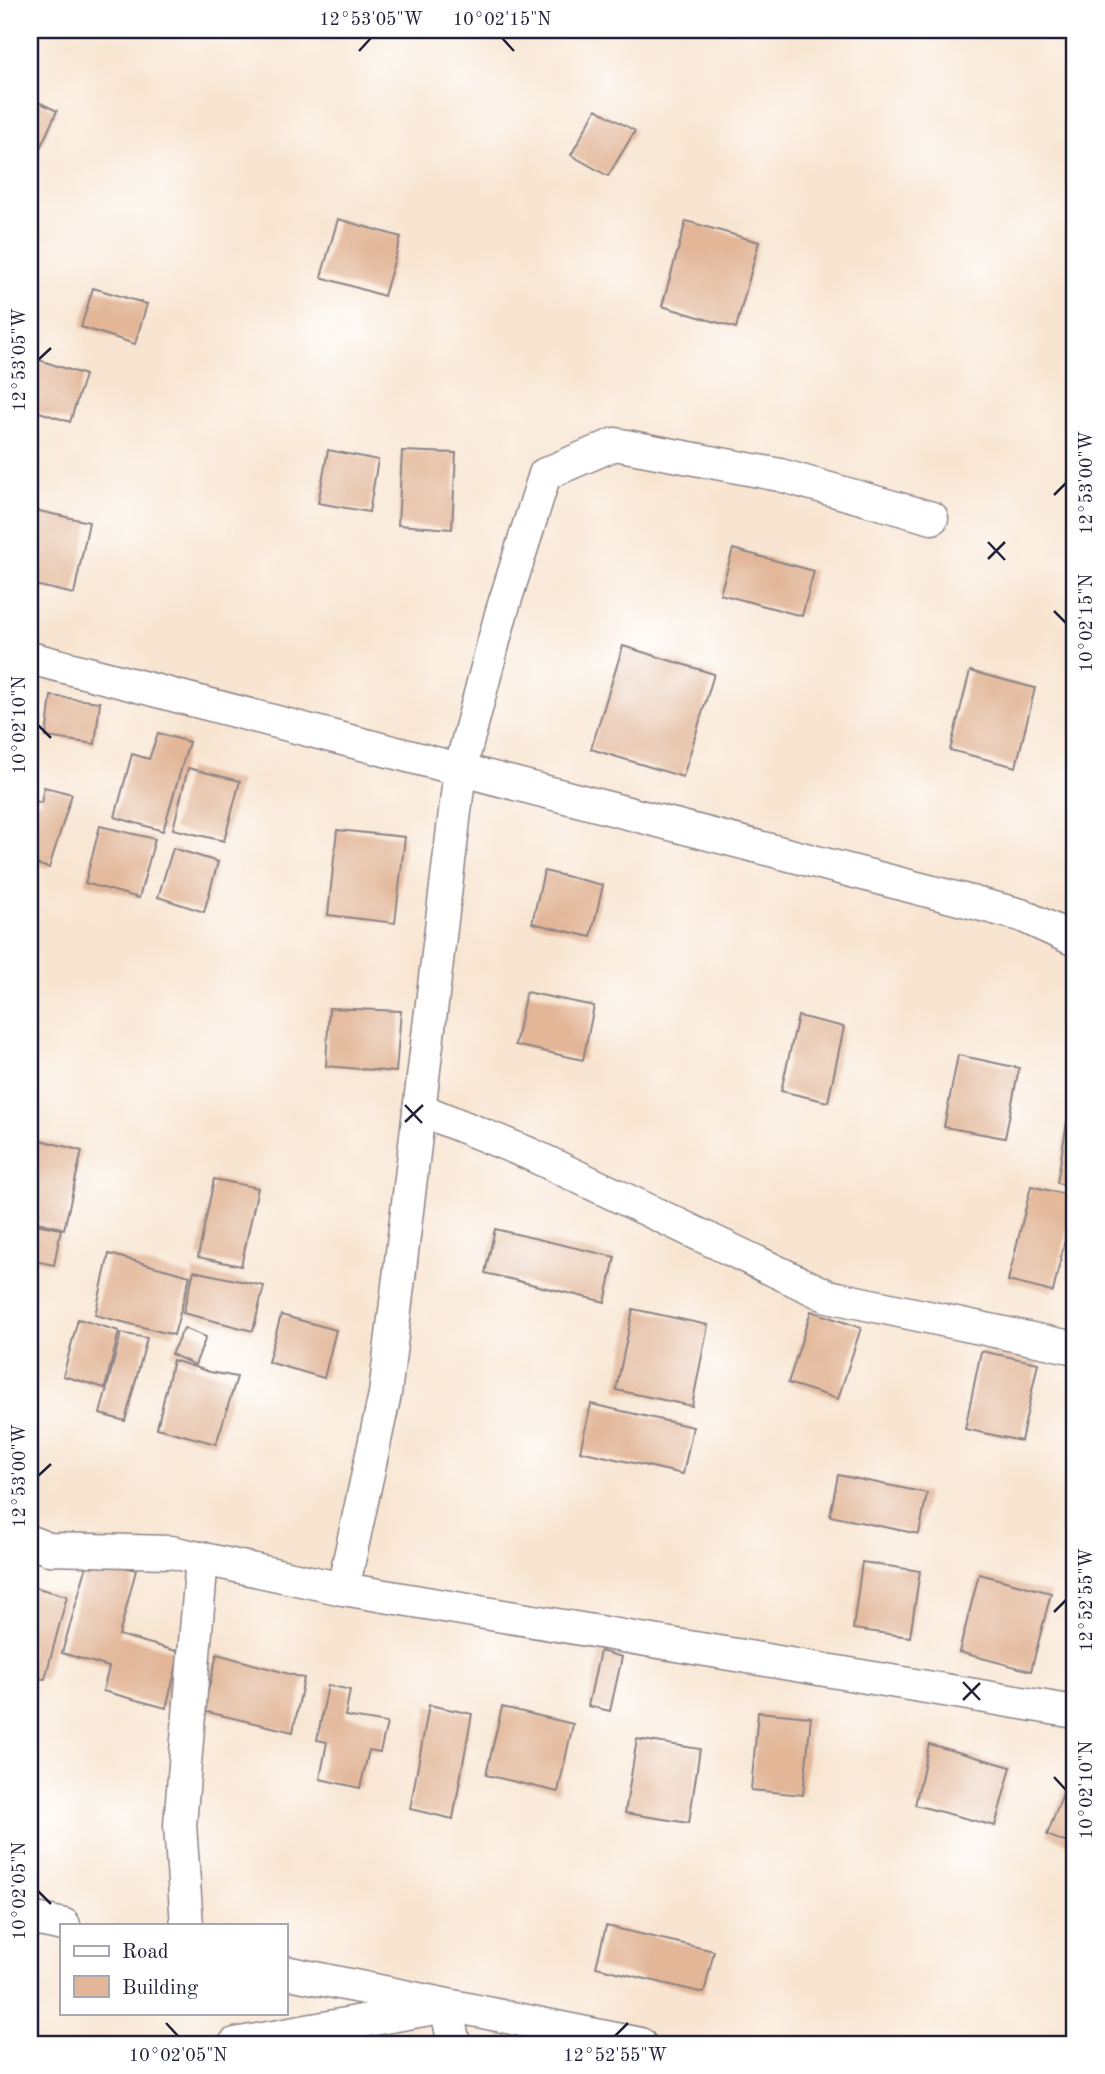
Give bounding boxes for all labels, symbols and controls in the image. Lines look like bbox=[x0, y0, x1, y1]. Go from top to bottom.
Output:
text: 12°53'05"W bbox=[319, 11, 423, 29]
text: 10°02'15"N bbox=[453, 11, 551, 29]
text: 12°53'05"W bbox=[11, 308, 29, 412]
text: 12°53'00"W bbox=[1078, 431, 1096, 535]
text: 10°02'15"N bbox=[1078, 574, 1096, 672]
text: 10°02'10"N bbox=[11, 676, 29, 774]
text: 12°53'00"W bbox=[11, 1424, 29, 1528]
text: 12°52'55"W bbox=[1078, 1548, 1096, 1652]
text: 10°02'10"N bbox=[1078, 1741, 1096, 1839]
text: 10°02'05"N bbox=[11, 1842, 29, 1940]
legend bbox=[60, 1924, 287, 2014]
text: Road bbox=[122, 1942, 169, 1963]
text: Building bbox=[122, 1978, 199, 1999]
text: 10°02'05"N bbox=[129, 2047, 227, 2065]
text: 12°52'55"W bbox=[563, 2047, 667, 2065]

